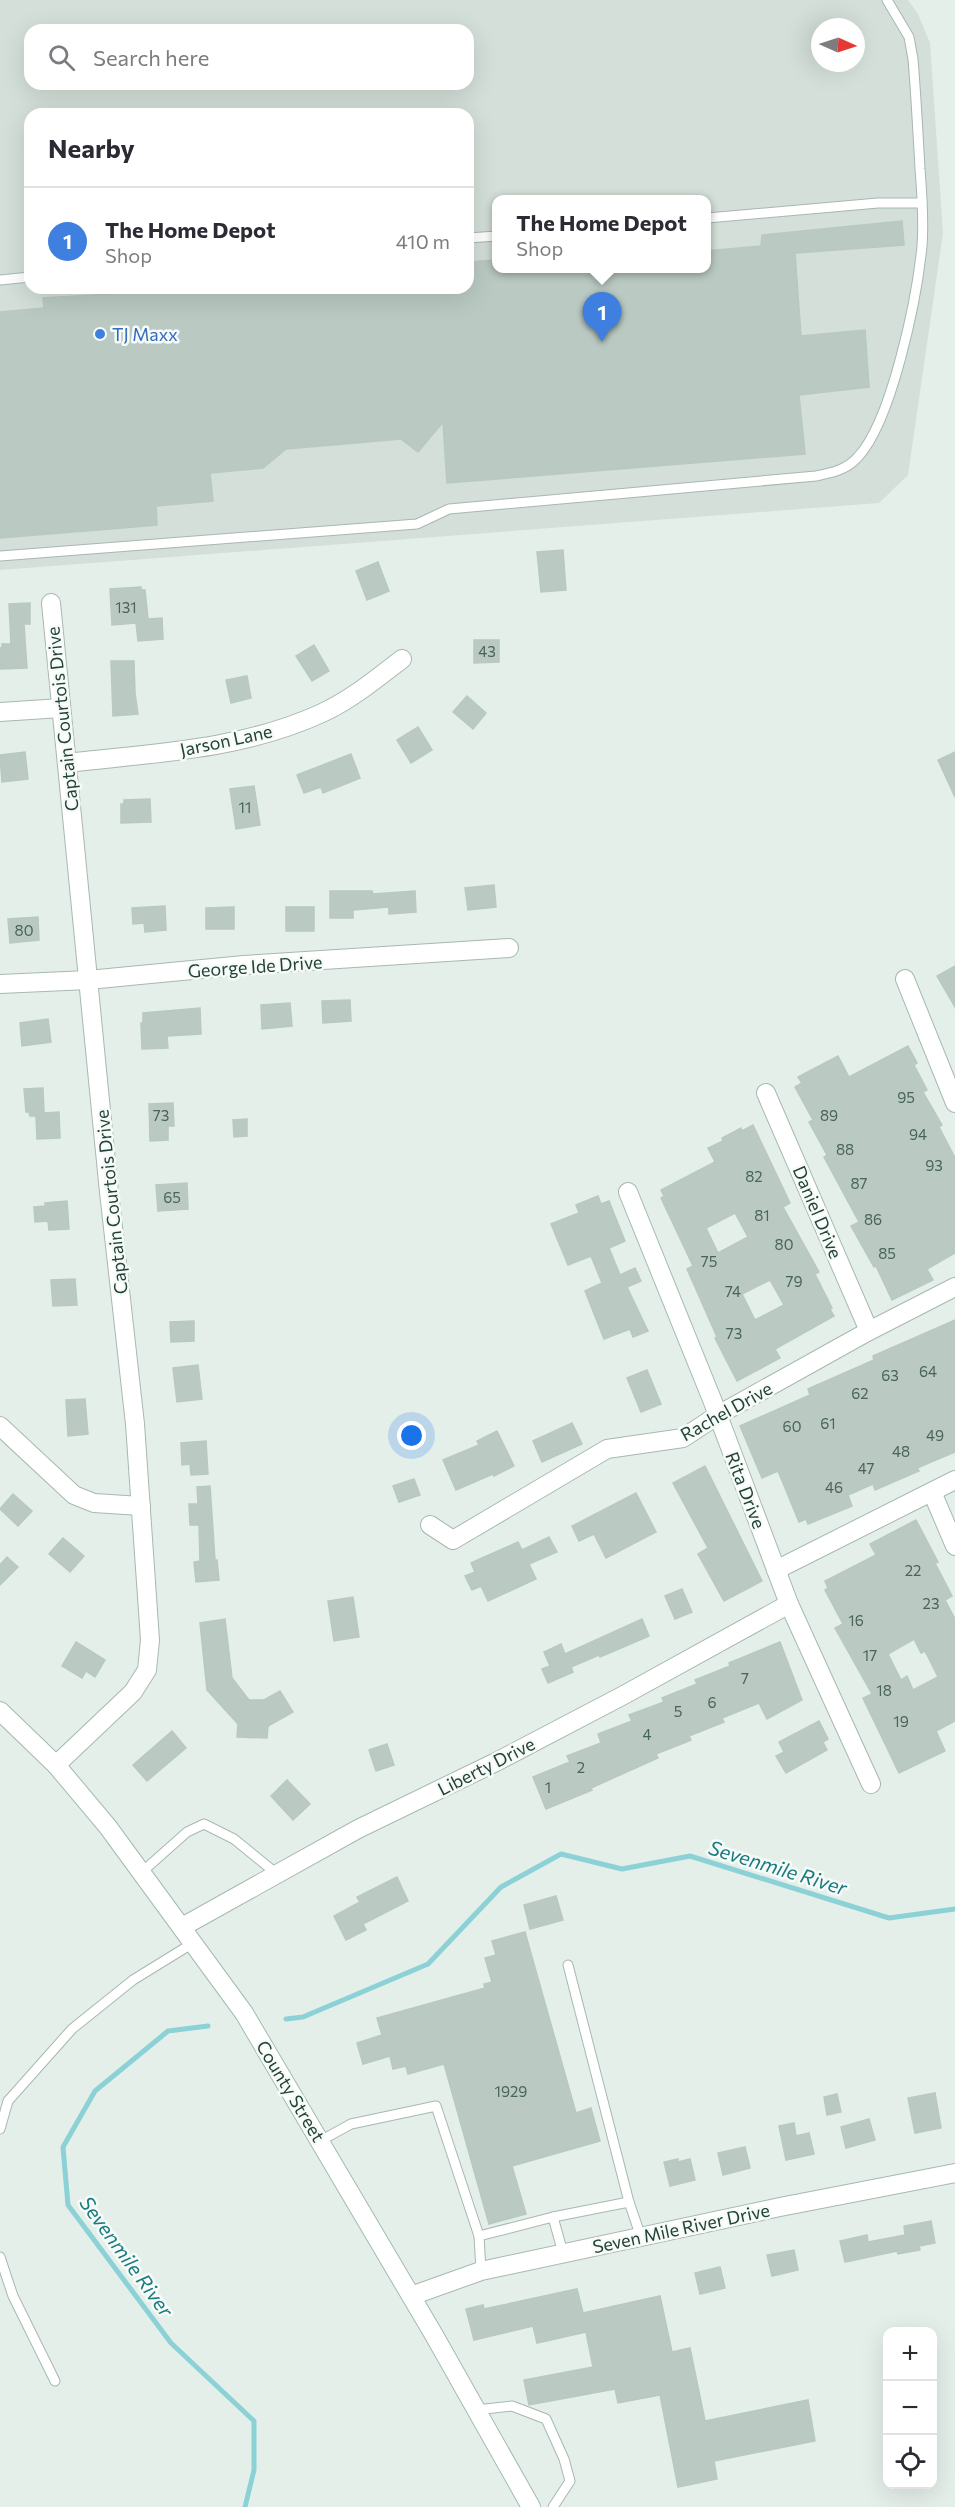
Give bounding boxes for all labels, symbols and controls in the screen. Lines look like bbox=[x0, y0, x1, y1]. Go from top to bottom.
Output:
north arrow bbox=[811, 18, 865, 72]
search box bbox=[24, 24, 474, 90]
icon: search bbox=[45, 41, 78, 74]
text: Search here bbox=[93, 44, 209, 71]
text: Nearby bbox=[48, 132, 135, 163]
popup bbox=[492, 195, 711, 273]
text: The Home Depot bbox=[516, 209, 687, 236]
text: The Home Depot bbox=[105, 216, 275, 243]
text: 1 bbox=[63, 229, 72, 253]
text: 410 m bbox=[396, 229, 450, 253]
text: Shop bbox=[516, 236, 563, 260]
text: Shop bbox=[105, 243, 152, 267]
pin: 1 bbox=[582, 292, 622, 342]
place label: TJ Maxx bbox=[112, 323, 178, 345]
marker: TJ Maxx bbox=[93, 327, 107, 341]
house number: 131 bbox=[115, 598, 137, 616]
street label: Captain Courtois Drive bbox=[41, 626, 83, 812]
house number: 43 bbox=[478, 642, 496, 660]
street label: Jarson Lane bbox=[178, 719, 274, 761]
house number: 11 bbox=[239, 798, 251, 816]
house number: 80 bbox=[15, 921, 33, 939]
street label: George Ide Drive bbox=[187, 950, 323, 982]
house number: 95 bbox=[897, 1088, 915, 1106]
house number: 73 bbox=[153, 1106, 169, 1124]
house number: 89 bbox=[820, 1106, 838, 1124]
street label: Captain Courtois Drive bbox=[90, 1109, 132, 1295]
house number: 94 bbox=[909, 1125, 927, 1143]
house number: 88 bbox=[836, 1140, 854, 1158]
house number: 93 bbox=[925, 1156, 943, 1174]
street label: Daniel Drive bbox=[789, 1162, 847, 1262]
house number: 82 bbox=[745, 1167, 763, 1185]
house number: 87 bbox=[851, 1174, 868, 1192]
house number: 65 bbox=[163, 1188, 181, 1206]
house number: 81 bbox=[754, 1206, 770, 1224]
house number: 86 bbox=[864, 1210, 882, 1228]
house number: 80 bbox=[775, 1235, 793, 1253]
house number: 85 bbox=[878, 1244, 896, 1262]
house number: 75 bbox=[701, 1252, 717, 1270]
house number: 79 bbox=[786, 1272, 802, 1290]
house number: 74 bbox=[725, 1282, 741, 1300]
house number: 73 bbox=[726, 1324, 742, 1342]
house number: 64 bbox=[919, 1362, 937, 1380]
house number: 63 bbox=[881, 1366, 899, 1384]
street label: Rachel Drive bbox=[676, 1377, 776, 1445]
house number: 62 bbox=[851, 1384, 869, 1402]
house number: 61 bbox=[820, 1414, 836, 1432]
house number: 60 bbox=[783, 1417, 801, 1435]
your location bbox=[397, 1421, 426, 1450]
house number: 49 bbox=[926, 1426, 944, 1444]
house number: 48 bbox=[892, 1442, 910, 1460]
street label: Rita Drive bbox=[721, 1449, 771, 1531]
house number: 47 bbox=[858, 1459, 874, 1477]
house number: 46 bbox=[825, 1478, 843, 1496]
house number: 22 bbox=[905, 1561, 921, 1579]
house number: 23 bbox=[923, 1594, 939, 1612]
house number: 16 bbox=[848, 1611, 864, 1629]
house number: 17 bbox=[863, 1646, 877, 1664]
house number: 7 bbox=[741, 1669, 749, 1687]
house number: 18 bbox=[876, 1681, 892, 1699]
house number: 6 bbox=[707, 1693, 717, 1711]
house number: 5 bbox=[674, 1702, 682, 1720]
house number: 19 bbox=[893, 1712, 909, 1730]
house number: 4 bbox=[643, 1725, 652, 1743]
street label: Liberty Drive bbox=[434, 1732, 538, 1800]
house number: 2 bbox=[577, 1758, 585, 1776]
house number: 1 bbox=[545, 1778, 551, 1796]
water label: Sevenmile River bbox=[706, 1835, 851, 1900]
street label: County Street bbox=[252, 2036, 330, 2146]
house number: 1929 bbox=[495, 2082, 527, 2100]
water label: Sevenmile River bbox=[75, 2191, 179, 2322]
street label: Seven Mile River Drive bbox=[590, 2198, 772, 2258]
map controls bbox=[883, 2327, 937, 2489]
button: + bbox=[883, 2327, 937, 2381]
button: − bbox=[883, 2381, 937, 2435]
button: locate bbox=[883, 2435, 937, 2489]

